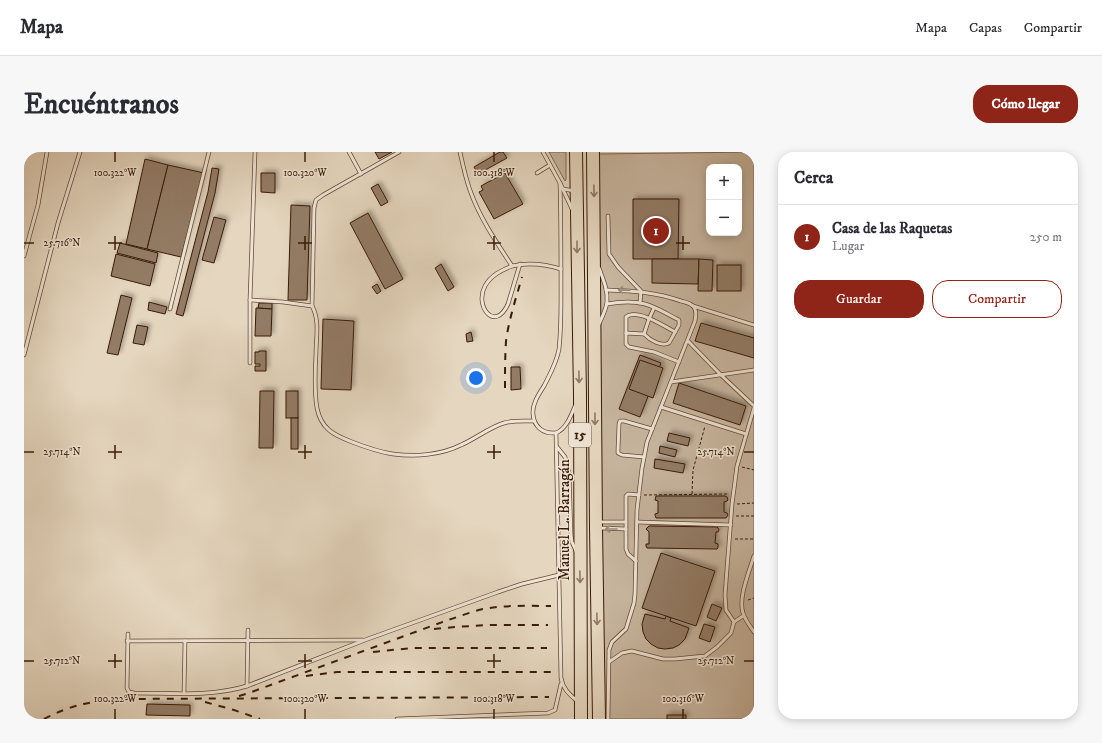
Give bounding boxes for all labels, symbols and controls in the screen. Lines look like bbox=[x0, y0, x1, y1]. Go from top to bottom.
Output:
text: Mapa bbox=[20, 16, 63, 39]
text: Mapa bbox=[915, 19, 947, 37]
text: Capas bbox=[969, 19, 1002, 37]
text: Compartir bbox=[1024, 19, 1082, 37]
button: Cómo llegar bbox=[973, 85, 1078, 123]
text: Encuéntranos bbox=[24, 87, 179, 122]
map controls bbox=[706, 164, 742, 236]
button: + bbox=[706, 164, 742, 200]
text: 100.322°W bbox=[94, 167, 137, 179]
text: 100.320°W bbox=[283, 167, 327, 179]
text: 100.318°W bbox=[473, 167, 516, 179]
text: Cerca bbox=[794, 167, 833, 189]
one-way arrow bbox=[590, 184, 598, 197]
button: − bbox=[706, 200, 742, 236]
pin: 1 bbox=[643, 216, 669, 246]
text: Casa de las Raquetas bbox=[832, 219, 952, 238]
text: 1 bbox=[805, 229, 809, 245]
text: 250 m bbox=[1030, 229, 1062, 245]
text: 25.716°N bbox=[44, 237, 80, 249]
text: Lugar bbox=[832, 238, 864, 254]
one-way arrow bbox=[573, 240, 581, 253]
button: Guardar bbox=[794, 280, 924, 318]
button: Compartir bbox=[932, 280, 1062, 318]
one-way arrow bbox=[618, 287, 631, 294]
your location bbox=[466, 368, 486, 388]
one-way arrow bbox=[576, 370, 583, 383]
one-way arrow bbox=[591, 412, 599, 425]
road number: 15 bbox=[569, 423, 591, 447]
text: 25.714°N bbox=[43, 446, 81, 458]
text: 25.714°N bbox=[697, 446, 735, 458]
street label: Manuel L. Barragán bbox=[555, 459, 574, 581]
one-way arrow bbox=[605, 525, 618, 532]
one-way arrow bbox=[576, 570, 584, 583]
one-way arrow bbox=[594, 612, 601, 625]
text: 25.712°N bbox=[44, 655, 80, 667]
text: 25.712°N bbox=[698, 655, 734, 667]
text: 100.322°W bbox=[94, 693, 137, 705]
text: 100.320°W bbox=[283, 693, 327, 705]
text: 100.318°W bbox=[473, 693, 516, 705]
text: 100.316°W bbox=[662, 693, 705, 705]

